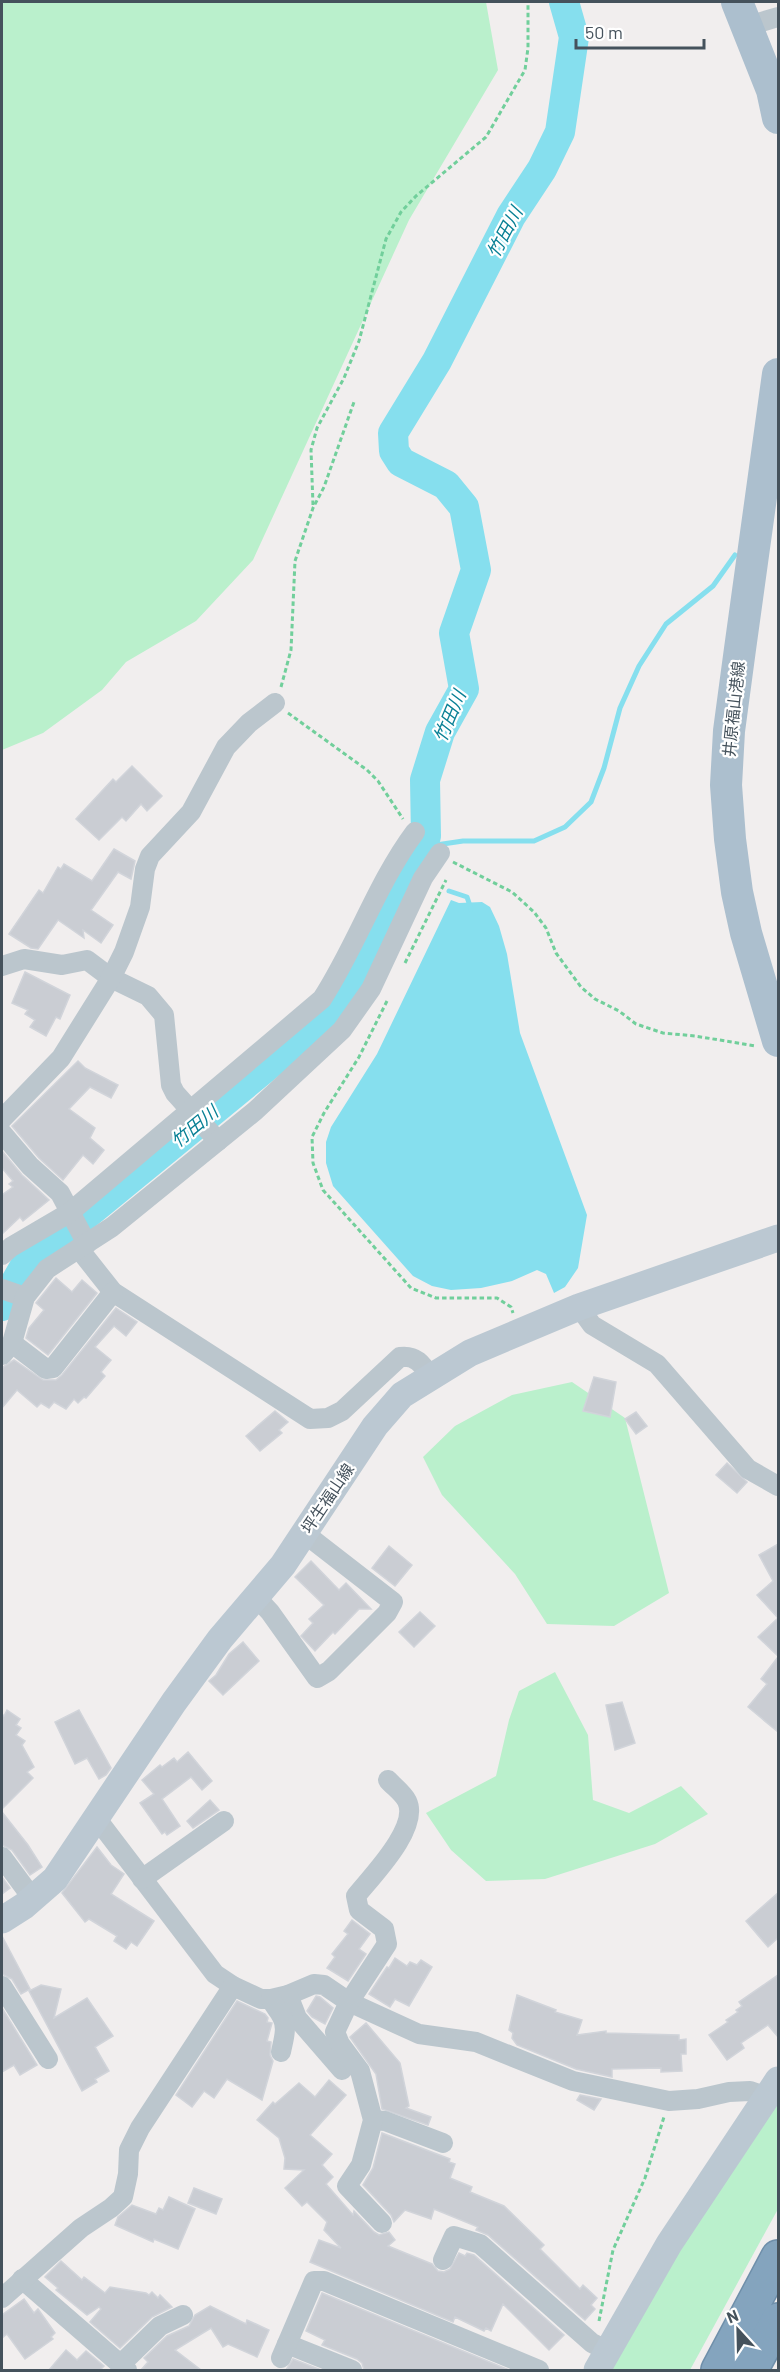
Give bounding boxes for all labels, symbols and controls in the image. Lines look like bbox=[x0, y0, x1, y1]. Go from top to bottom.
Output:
scale bar bbox=[576, 12, 704, 50]
text: 50 m bbox=[585, 21, 623, 43]
water label: 竹田川 bbox=[482, 201, 527, 261]
street label: 井原福山港線 bbox=[719, 660, 747, 758]
water label: 竹田川 bbox=[428, 685, 470, 745]
water label: 竹田川 bbox=[166, 1099, 223, 1152]
street label: 坪生福山線 bbox=[297, 1460, 357, 1536]
north arrow bbox=[708, 2300, 768, 2360]
text: N bbox=[724, 2305, 741, 2326]

